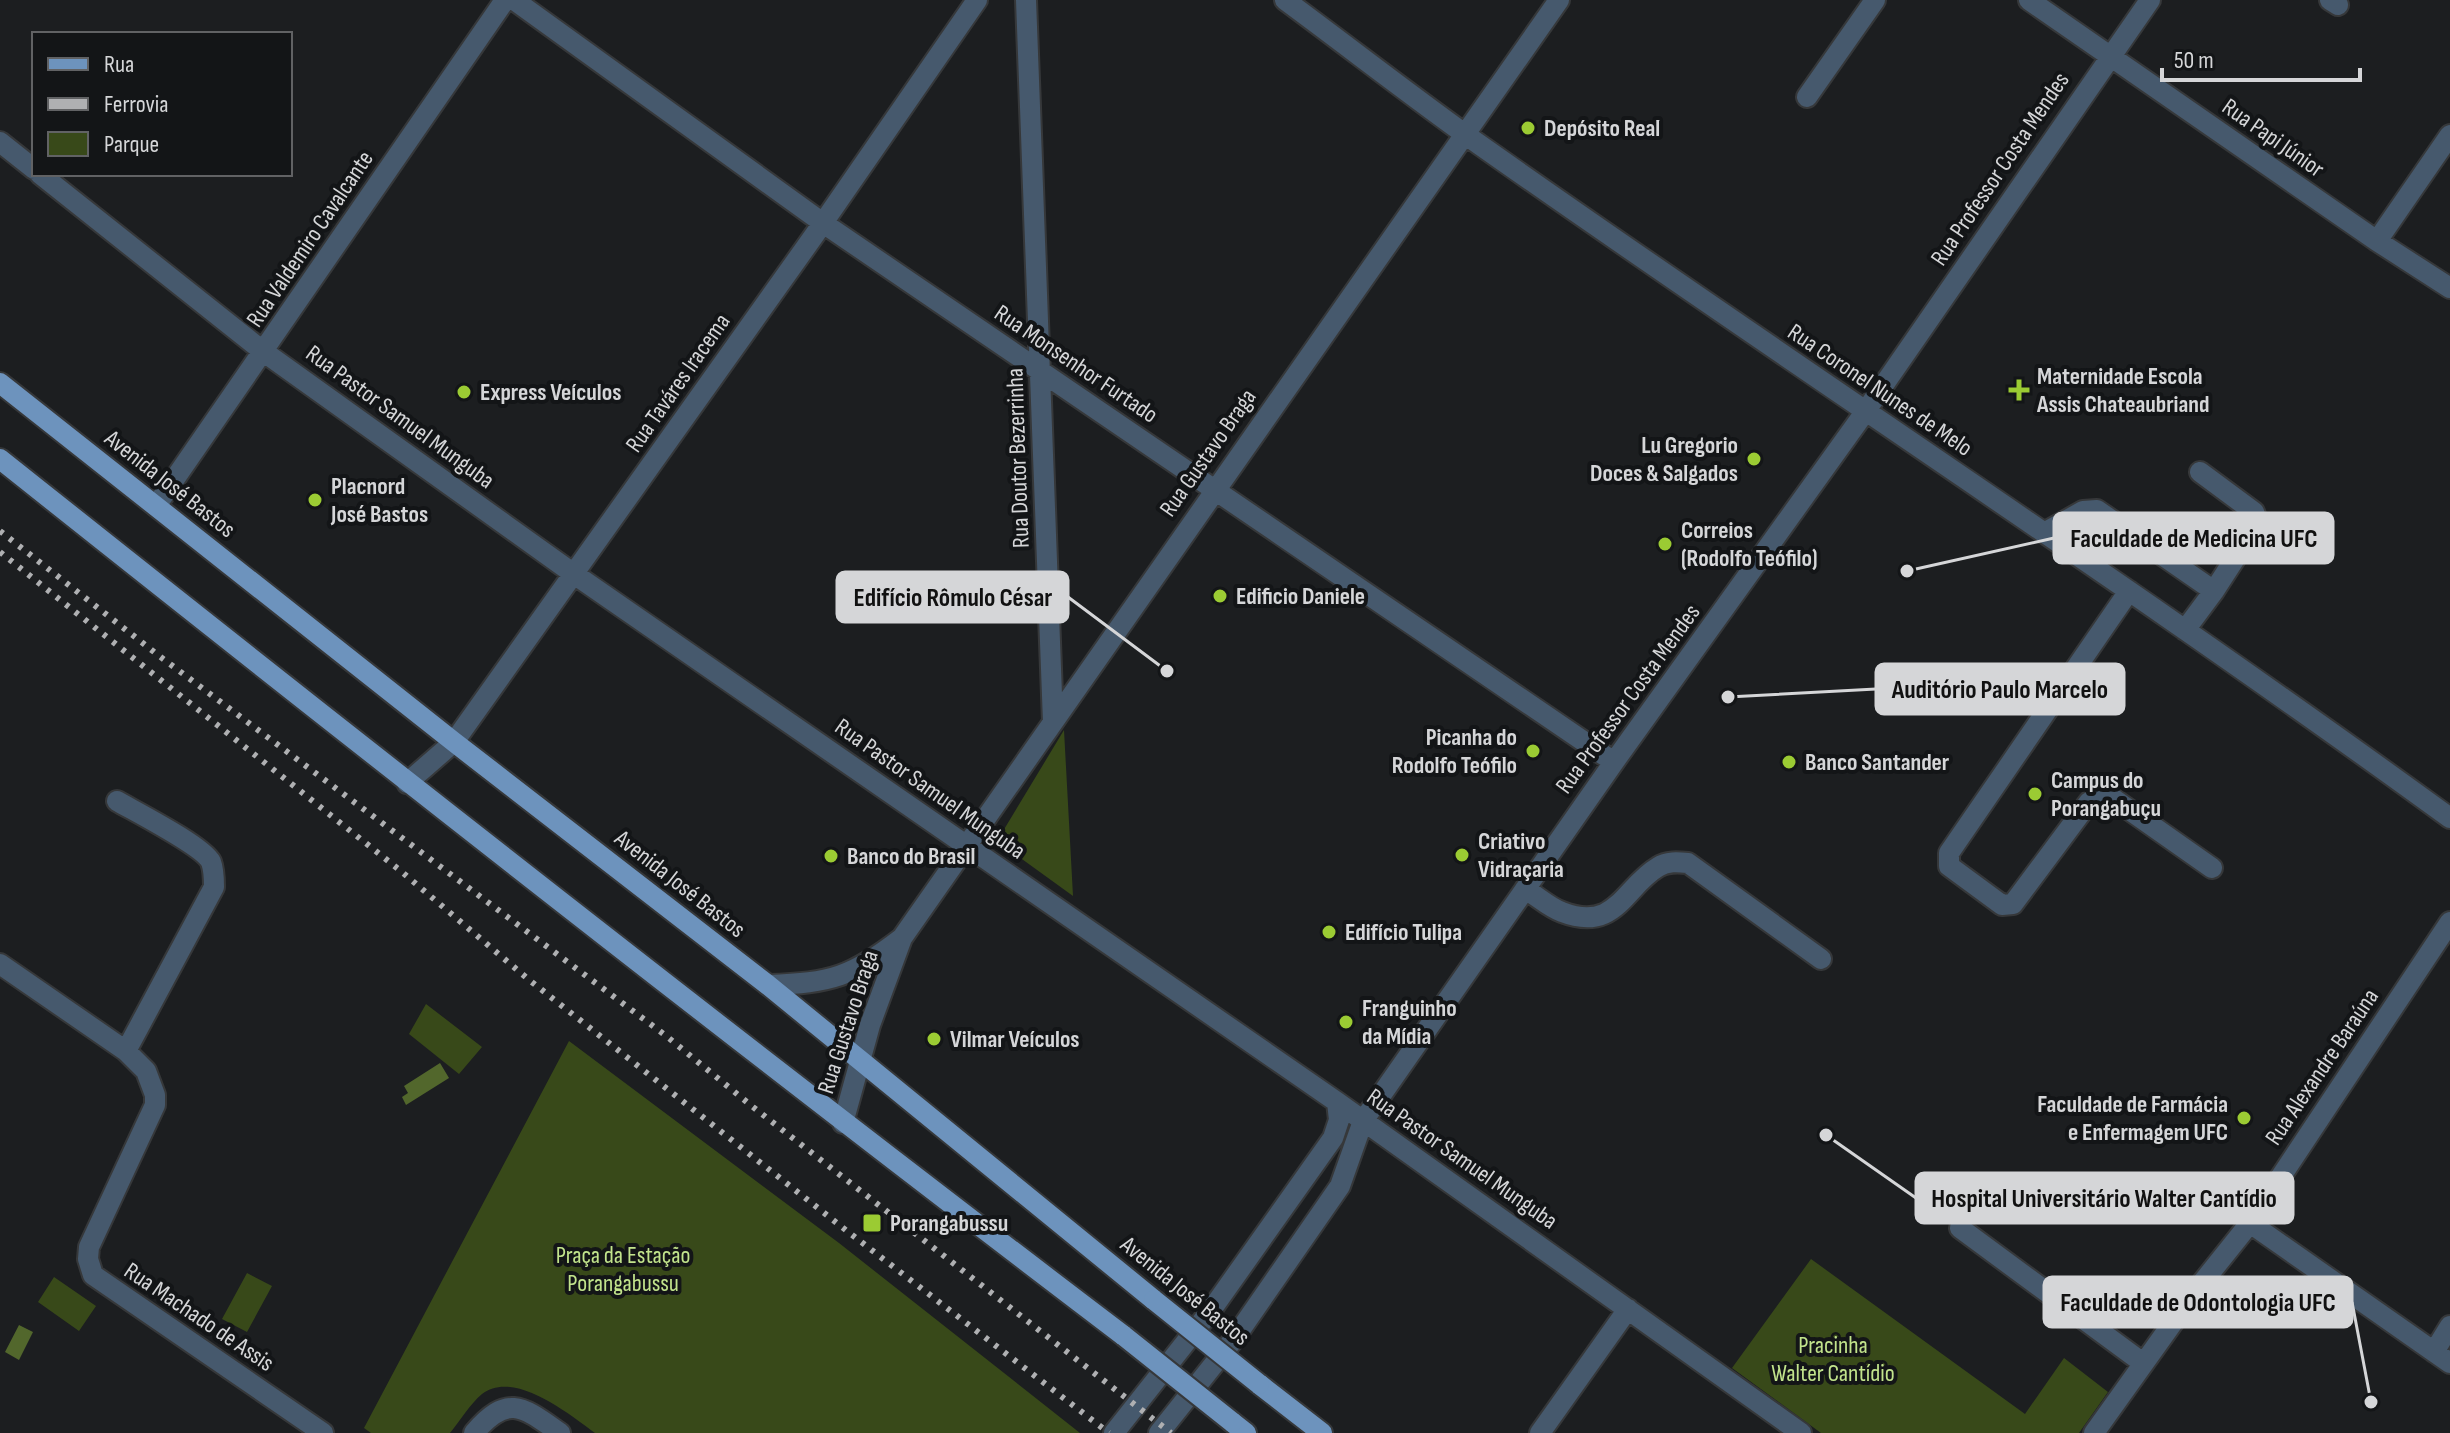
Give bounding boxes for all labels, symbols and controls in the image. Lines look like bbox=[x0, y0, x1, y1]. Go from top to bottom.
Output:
legend bbox=[32, 32, 292, 176]
scale bar bbox=[2162, 32, 2360, 82]
text: 50 m bbox=[2174, 46, 2214, 75]
text: Rua bbox=[104, 50, 134, 79]
street label: Rua Professor Costa Mendes bbox=[1924, 67, 2076, 271]
text: Ferrovia bbox=[104, 90, 169, 119]
street label: Rua Papi Júnior bbox=[2216, 92, 2330, 184]
place label: Depósito Real bbox=[1544, 114, 1660, 143]
marker: Depósito Real bbox=[1519, 119, 1537, 137]
text: Parque bbox=[104, 130, 159, 159]
street label: Rua Valdemiro Cavalcante bbox=[240, 145, 380, 333]
street label: Rua Monsenhor Furtado bbox=[989, 299, 1163, 429]
street label: Rua Taváres Iracema bbox=[620, 308, 736, 458]
street label: Rua Coronel Nunes de Melo bbox=[1782, 317, 1978, 463]
street label: Rua Pastor Samuel Munguba bbox=[300, 339, 500, 495]
place label: Maternidade Escola Assis Chateaubriand bbox=[2036, 362, 2209, 419]
street label: Rua Doutor Bezerrinha bbox=[1000, 368, 1036, 548]
place label: Express Veículos bbox=[480, 378, 621, 407]
marker: Maternidade Escola Assis Chateaubriand bbox=[2008, 379, 2030, 401]
marker: Express Veículos bbox=[455, 383, 473, 401]
street label: Rua Gustavo Braga bbox=[1153, 384, 1263, 522]
street label: Avenida José Bastos bbox=[98, 423, 241, 544]
place label: Lu Gregorio Doces & Salgados bbox=[1590, 431, 1738, 488]
marker: Lu Gregorio Doces & Salgados bbox=[1745, 450, 1763, 468]
place label: Placnord José Bastos bbox=[330, 472, 428, 529]
marker: Placnord José Bastos bbox=[306, 491, 324, 509]
callout: Faculdade de Medicina UFC bbox=[2054, 513, 2333, 563]
place label: Correios (Rodolfo Teófilo) bbox=[1681, 516, 1818, 573]
text: Faculdade de Medicina UFC bbox=[2070, 524, 2318, 555]
marker: Correios (Rodolfo Teófilo) bbox=[1656, 535, 1674, 553]
callout: Edifício Rômulo César bbox=[837, 572, 1068, 622]
place label: Edificio Daniele bbox=[1236, 582, 1365, 611]
text: Edifício Rômulo César bbox=[854, 583, 1052, 614]
marker: Edificio Daniele bbox=[1211, 587, 1229, 605]
street label: Rua Professor Costa Mendes bbox=[1550, 599, 1706, 799]
callout: Auditório Paulo Marcelo bbox=[1876, 664, 2124, 714]
text: Auditório Paulo Marcelo bbox=[1891, 675, 2108, 706]
street label: Rua Pastor Samuel Munguba bbox=[829, 712, 1031, 866]
place label: Picanha do Rodolfo Teófilo bbox=[1392, 723, 1517, 780]
marker: Picanha do Rodolfo Teófilo bbox=[1524, 742, 1542, 760]
place label: Banco Santander bbox=[1805, 748, 1950, 777]
marker: Banco Santander bbox=[1780, 753, 1798, 771]
place label: Campus do Porangabuçu bbox=[2051, 766, 2161, 823]
marker: Campus do Porangabuçu bbox=[2026, 785, 2044, 803]
street label: Avenida José Bastos bbox=[608, 823, 751, 944]
place label: Criativo Vidraçaria bbox=[1478, 827, 1564, 884]
place label: Banco do Brasil bbox=[847, 842, 975, 871]
marker: Criativo Vidraçaria bbox=[1453, 846, 1471, 864]
marker: Banco do Brasil bbox=[822, 847, 840, 865]
place label: Edifício Tulipa bbox=[1345, 918, 1462, 947]
marker: Edifício Tulipa bbox=[1320, 923, 1338, 941]
street label: Rua Gustavo Braga bbox=[811, 947, 885, 1097]
street label: Rua Alexandre Baraúna bbox=[2259, 983, 2385, 1151]
place label: Franguinho da Mídia bbox=[1362, 994, 1457, 1051]
marker: Franguinho da Mídia bbox=[1337, 1013, 1355, 1031]
place label: Vilmar Veículos bbox=[950, 1025, 1080, 1054]
marker: Vilmar Veículos bbox=[925, 1030, 943, 1048]
street label: Rua Pastor Samuel Munguba bbox=[1361, 1082, 1563, 1236]
place label: Faculdade de Farmácia e Enfermagem UFC bbox=[2037, 1090, 2228, 1147]
marker: Faculdade de Farmácia e Enfermagem UFC bbox=[2235, 1109, 2253, 1127]
callout: Hospital Universitário Walter Cantídio bbox=[1916, 1173, 2293, 1223]
text: Hospital Universitário Walter Cantídio bbox=[1931, 1184, 2277, 1215]
place label: Porangabussu bbox=[890, 1209, 1008, 1238]
marker: Porangabussu bbox=[861, 1212, 883, 1234]
street label: Avenida José Bastos bbox=[1114, 1229, 1255, 1352]
park label: Praça da Estação Porangabussu bbox=[556, 1241, 690, 1298]
street label: Rua Machado de Assis bbox=[119, 1256, 279, 1378]
callout: Faculdade de Odontologia UFC bbox=[2044, 1277, 2352, 1327]
text: Faculdade de Odontologia UFC bbox=[2060, 1288, 2336, 1319]
park label: Pracinha Walter Cantídio bbox=[1771, 1331, 1895, 1388]

